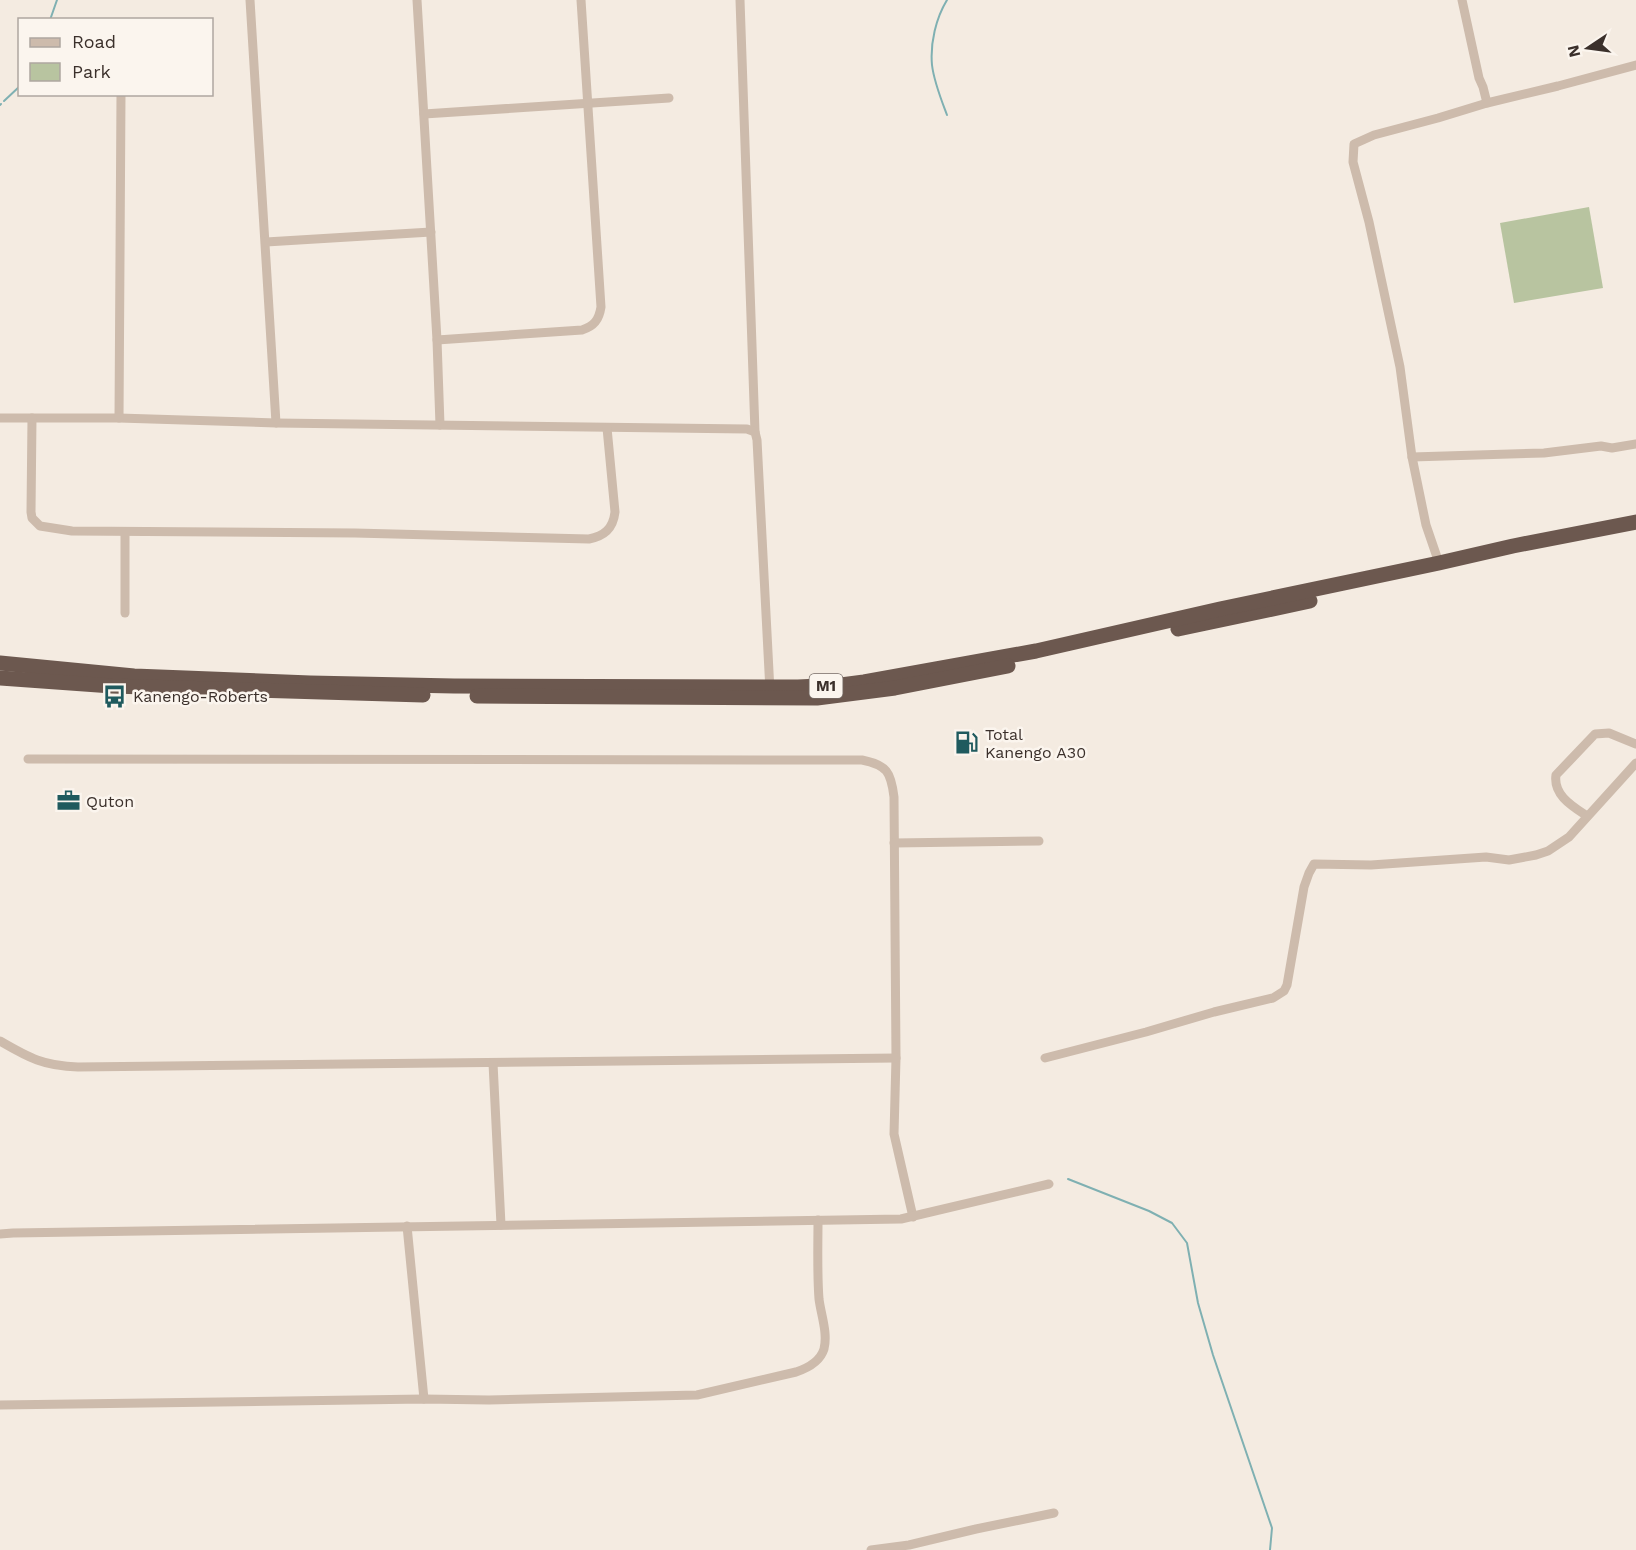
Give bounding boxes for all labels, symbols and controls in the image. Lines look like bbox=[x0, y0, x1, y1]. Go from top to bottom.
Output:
legend bbox=[18, 18, 213, 96]
north arrow bbox=[1558, 18, 1618, 78]
text: Road bbox=[72, 31, 116, 52]
text: N bbox=[1563, 43, 1584, 59]
text: Park bbox=[72, 61, 111, 82]
road number: M1 bbox=[810, 674, 842, 698]
bus stop icon: Kanengo-Roberts bbox=[102, 683, 128, 709]
place label: Kanengo-Roberts bbox=[133, 687, 268, 706]
place label: Total Kanengo A30 bbox=[985, 725, 1086, 762]
fuel station icon: Total Kanengo A30 bbox=[954, 730, 980, 756]
office icon: Quton bbox=[55, 788, 81, 814]
place label: Quton bbox=[86, 792, 134, 811]

